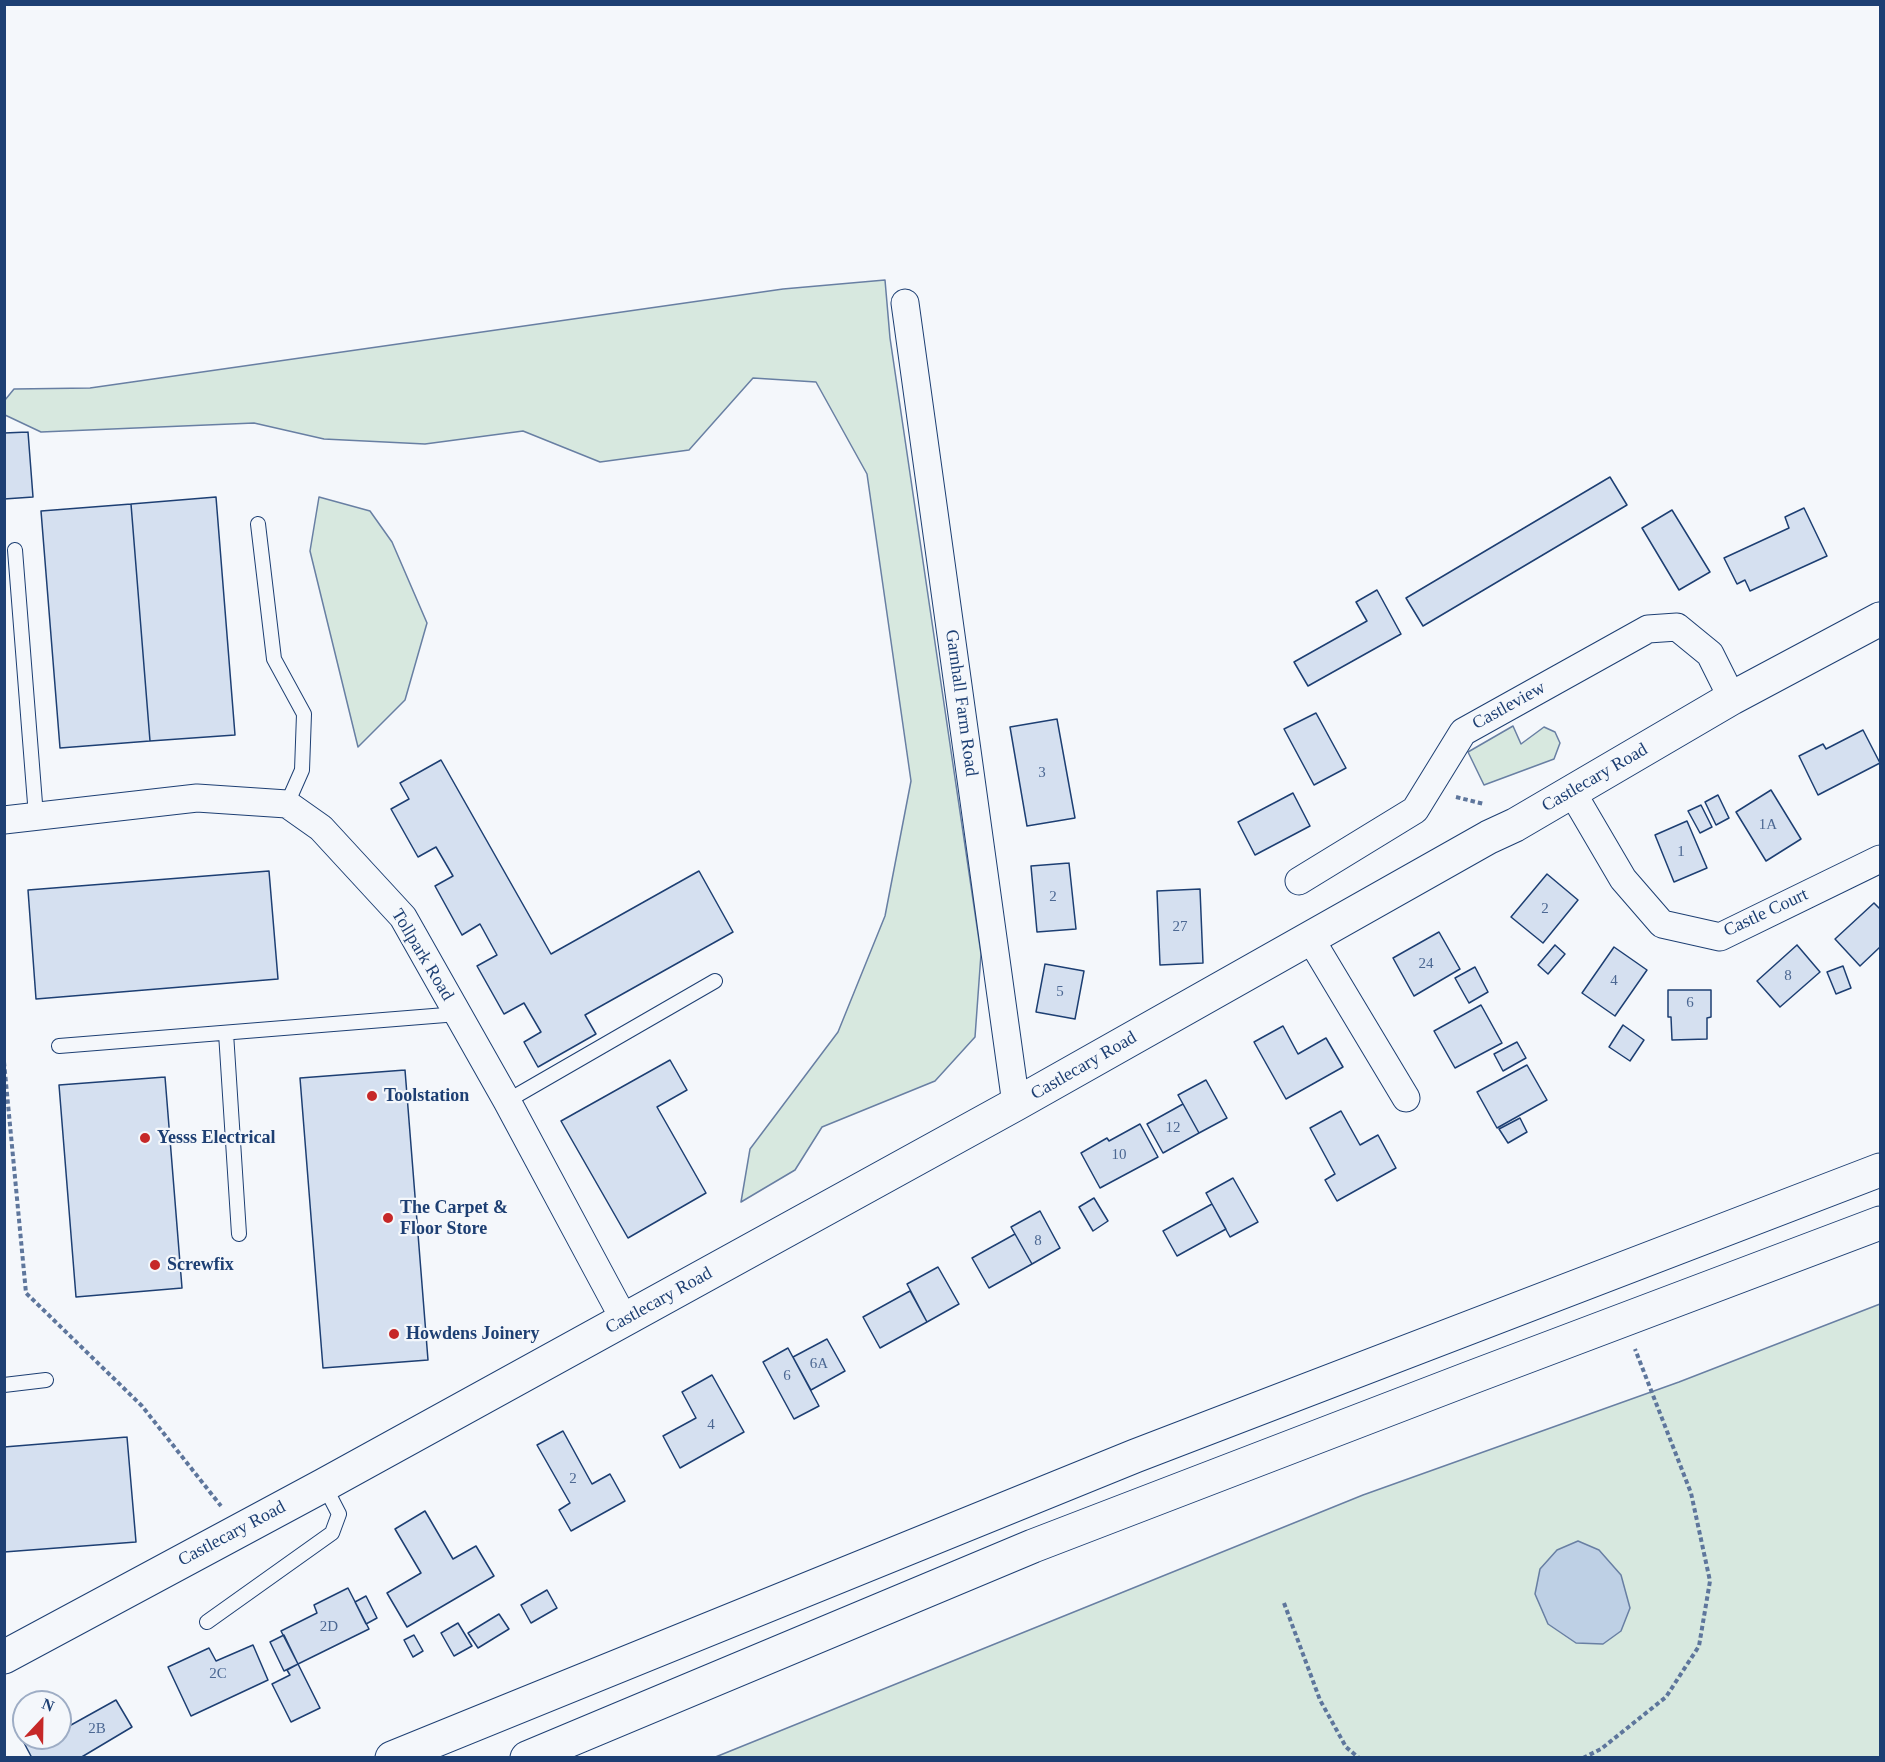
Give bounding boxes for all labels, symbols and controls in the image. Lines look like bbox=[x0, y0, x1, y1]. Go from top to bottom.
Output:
street label: Garnhall Farm Road bbox=[940, 628, 982, 778]
street label: Castleview bbox=[1469, 677, 1549, 735]
street label: Castlecary Road bbox=[1538, 739, 1652, 817]
house number: 3 bbox=[1038, 764, 1046, 782]
house number: 1A bbox=[1759, 816, 1777, 834]
house number: 1 bbox=[1677, 843, 1685, 861]
street label: Castle Court bbox=[1720, 884, 1812, 942]
house number: 2 bbox=[1049, 888, 1057, 906]
house number: 2 bbox=[1541, 900, 1549, 918]
street label: Tollpark Road bbox=[386, 905, 458, 1005]
house number: 27 bbox=[1172, 918, 1188, 936]
house number: 24 bbox=[1418, 955, 1434, 973]
house number: 8 bbox=[1784, 967, 1792, 985]
house number: 4 bbox=[1610, 972, 1618, 990]
house number: 5 bbox=[1056, 983, 1064, 1001]
house number: 6 bbox=[1686, 994, 1694, 1012]
street label: Castlecary Road bbox=[1027, 1027, 1141, 1105]
place label: Toolstation bbox=[384, 1085, 469, 1107]
marker: Toolstation bbox=[365, 1089, 379, 1103]
house number: 12 bbox=[1166, 1119, 1180, 1137]
place label: Yesss Electrical bbox=[157, 1127, 275, 1149]
marker: Yesss Electrical bbox=[138, 1131, 152, 1145]
house number: 10 bbox=[1112, 1146, 1126, 1164]
place label: The Carpet & Floor Store bbox=[400, 1197, 508, 1240]
marker: The Carpet & Floor Store bbox=[381, 1211, 395, 1225]
house number: 8 bbox=[1034, 1232, 1042, 1250]
place label: Screwfix bbox=[167, 1254, 234, 1276]
marker: Screwfix bbox=[148, 1258, 162, 1272]
street label: Castlecary Road bbox=[602, 1263, 716, 1339]
place label: Howdens Joinery bbox=[406, 1323, 540, 1345]
marker: Howdens Joinery bbox=[387, 1327, 401, 1341]
house number: 6A bbox=[810, 1355, 828, 1373]
house number: 6 bbox=[783, 1367, 791, 1385]
house number: 4 bbox=[707, 1416, 715, 1434]
house number: 2 bbox=[569, 1470, 577, 1488]
street label: Castlecary Road bbox=[175, 1497, 289, 1571]
house number: 2D bbox=[320, 1618, 338, 1636]
house number: 2C bbox=[209, 1665, 227, 1683]
north arrow bbox=[12, 1690, 72, 1750]
text: N bbox=[40, 1695, 57, 1715]
house number: 2B bbox=[88, 1720, 106, 1738]

